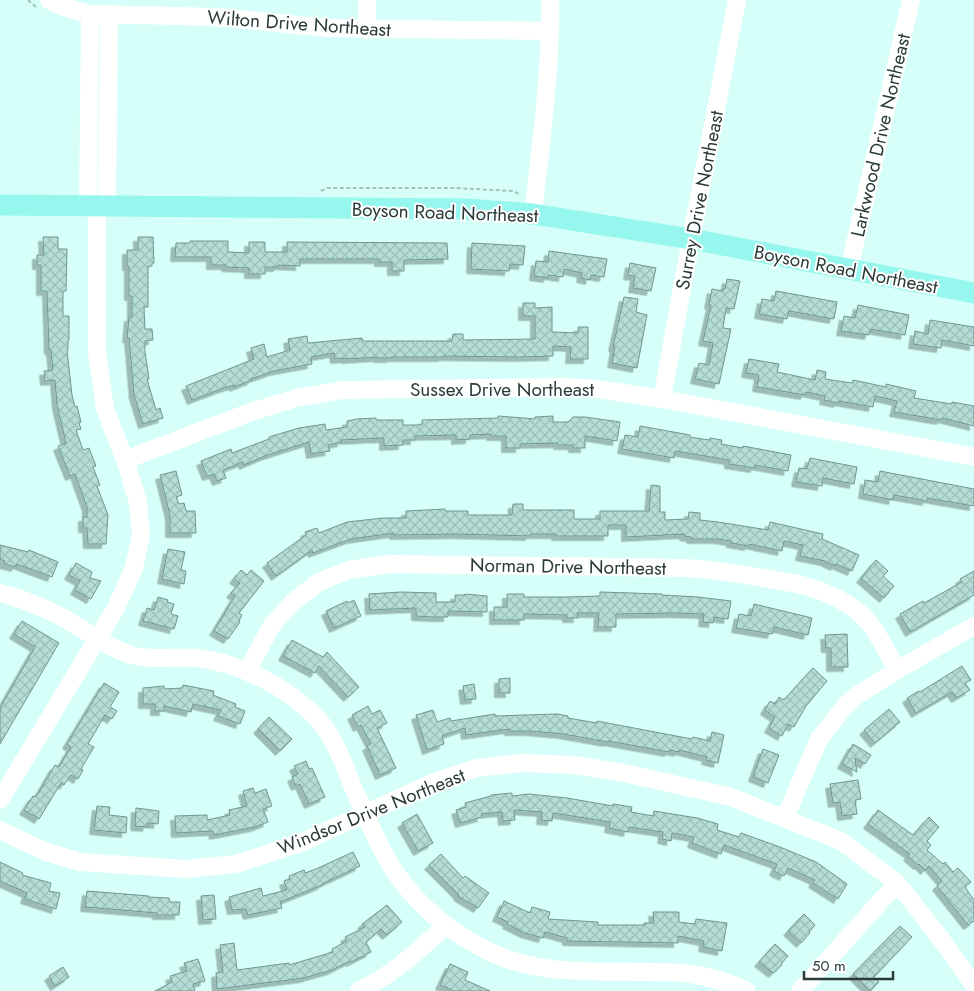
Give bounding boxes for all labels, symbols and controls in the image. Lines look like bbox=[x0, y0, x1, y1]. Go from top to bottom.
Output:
street label: Wilton Drive Northeast bbox=[206, 4, 392, 43]
street label: Larkwood Drive Northeast bbox=[844, 30, 917, 239]
street label: Surrey Drive Northeast bbox=[669, 108, 730, 292]
street label: Boyson Road Northeast bbox=[351, 196, 539, 229]
street label: Boyson Road Northeast bbox=[752, 238, 941, 301]
street label: Sussex Drive Northeast bbox=[410, 376, 594, 403]
street label: Norman Drive Northeast bbox=[470, 551, 667, 582]
street label: Windsor Drive Northeast bbox=[273, 761, 469, 861]
scale bar bbox=[804, 948, 893, 980]
text: 50 m bbox=[812, 955, 846, 977]

